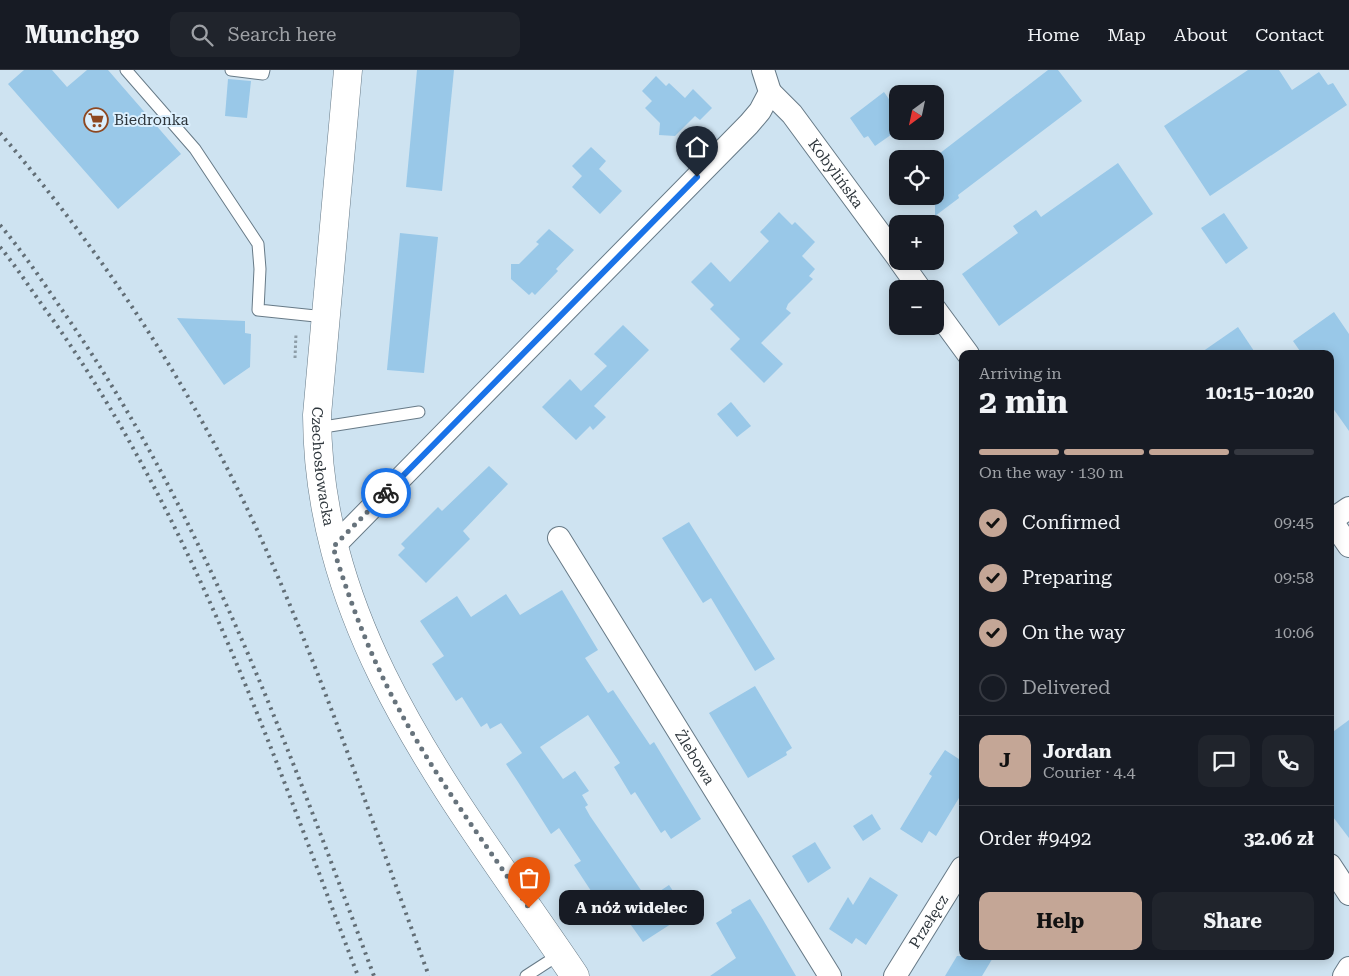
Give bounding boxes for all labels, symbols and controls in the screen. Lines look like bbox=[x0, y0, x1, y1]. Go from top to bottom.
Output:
search box bbox=[170, 12, 520, 57]
text: Munchgo bbox=[25, 21, 140, 49]
icon: search bbox=[188, 21, 216, 49]
text: Search here bbox=[228, 23, 336, 46]
text: Home bbox=[1027, 24, 1079, 45]
text: Map bbox=[1107, 24, 1146, 45]
text: About bbox=[1174, 24, 1227, 45]
text: Contact bbox=[1255, 24, 1324, 45]
north arrow bbox=[889, 85, 944, 140]
map controls bbox=[889, 85, 944, 335]
supermarket icon: Biedronka bbox=[83, 107, 109, 133]
place label: Biedronka bbox=[114, 111, 189, 129]
pin bbox=[676, 126, 718, 177]
icon: home bbox=[683, 133, 711, 161]
street label: Kobylińska bbox=[804, 135, 867, 212]
button: locate bbox=[889, 150, 944, 205]
button: + bbox=[889, 215, 944, 270]
button: − bbox=[889, 280, 944, 335]
text: Arriving in bbox=[979, 364, 1062, 383]
text: 10:15–10:20 bbox=[1205, 381, 1314, 404]
text: 2 min bbox=[979, 383, 1068, 421]
street label: Czechosłowacka bbox=[308, 406, 338, 528]
text: On the way · 130 m bbox=[979, 463, 1124, 482]
courier bbox=[361, 468, 411, 518]
icon: bike bbox=[372, 479, 400, 507]
icon: check bbox=[979, 509, 1007, 537]
text: Confirmed bbox=[1022, 511, 1120, 534]
text: 09:45 bbox=[1274, 513, 1314, 532]
icon: check bbox=[979, 564, 1007, 592]
text: Preparing bbox=[1022, 566, 1112, 589]
text: 09:58 bbox=[1274, 568, 1314, 587]
icon: check bbox=[979, 619, 1007, 647]
text: On the way bbox=[1022, 621, 1125, 644]
text: 10:06 bbox=[1274, 623, 1314, 642]
text: Delivered bbox=[1022, 676, 1110, 699]
street label: Żlebowa bbox=[671, 727, 718, 788]
button: chat bbox=[1198, 735, 1250, 787]
button: phone bbox=[1262, 735, 1314, 787]
text: Jordan bbox=[1043, 740, 1112, 763]
text: J bbox=[999, 749, 1011, 772]
text: Courier · 4.4 bbox=[1043, 763, 1136, 782]
text: Order #9492 bbox=[979, 827, 1091, 850]
text: 32.06 zł bbox=[1244, 827, 1314, 850]
pin bbox=[508, 857, 550, 908]
icon: bag bbox=[515, 864, 543, 892]
callout: A nóż widelec bbox=[559, 890, 704, 926]
street label: Przełęcz bbox=[905, 892, 952, 952]
button: Help bbox=[979, 892, 1142, 950]
button: Share bbox=[1152, 892, 1314, 950]
text: A nóż widelec bbox=[576, 898, 687, 917]

